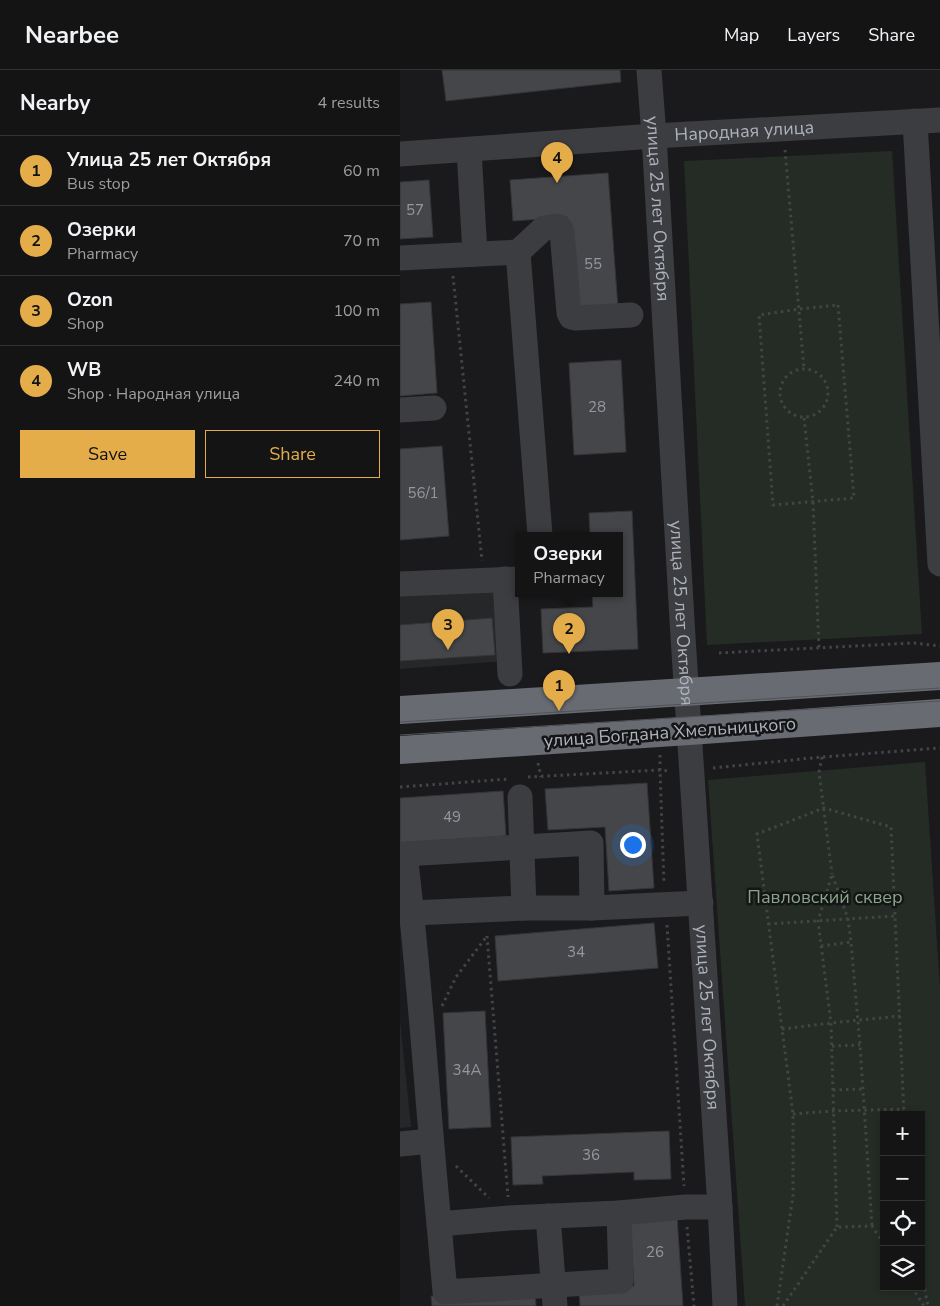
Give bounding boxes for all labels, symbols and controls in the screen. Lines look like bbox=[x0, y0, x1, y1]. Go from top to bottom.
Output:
text: Nearbee bbox=[25, 19, 119, 51]
text: Map bbox=[724, 23, 759, 47]
text: Layers bbox=[787, 23, 840, 47]
text: Share bbox=[868, 23, 915, 47]
text: Nearby bbox=[20, 89, 90, 117]
text: 4 results bbox=[318, 92, 380, 114]
street label: улица 25 лет Октября bbox=[641, 115, 676, 302]
street label: Народная улица bbox=[674, 115, 815, 147]
pin: 4 bbox=[541, 142, 573, 183]
text: Улица 25 лет Октября bbox=[67, 147, 271, 173]
text: 1 bbox=[31, 160, 41, 182]
text: 60 m bbox=[343, 160, 380, 182]
text: Bus stop bbox=[67, 173, 130, 195]
house number: 57 bbox=[406, 200, 424, 220]
text: Озерки bbox=[67, 217, 136, 243]
text: 2 bbox=[31, 230, 41, 252]
text: 70 m bbox=[343, 230, 380, 252]
text: Pharmacy bbox=[67, 243, 138, 265]
house number: 55 bbox=[584, 254, 602, 274]
text: Ozon bbox=[67, 287, 113, 313]
text: 3 bbox=[31, 300, 41, 322]
text: 100 m bbox=[333, 300, 380, 322]
text: Shop bbox=[67, 313, 104, 335]
text: WB bbox=[67, 357, 101, 383]
text: 4 bbox=[31, 370, 41, 392]
text: 240 m bbox=[333, 370, 380, 392]
text: Shop · Народная улица bbox=[67, 383, 240, 405]
house number: 28 bbox=[588, 397, 606, 417]
button: Save bbox=[20, 430, 195, 478]
button: Share bbox=[205, 430, 380, 478]
house number: 56/1 bbox=[407, 483, 439, 503]
street label: улица 25 лет Октября bbox=[664, 520, 699, 706]
popup bbox=[515, 532, 623, 597]
text: Озерки bbox=[533, 541, 602, 567]
text: Pharmacy bbox=[533, 567, 605, 589]
pin: 3 bbox=[432, 609, 464, 650]
pin: 2 bbox=[553, 613, 585, 654]
pin: 1 bbox=[543, 670, 575, 711]
street label: улица Богдана Хмельницкого bbox=[543, 711, 797, 753]
house number: 49 bbox=[443, 807, 461, 827]
your location bbox=[620, 832, 646, 858]
park label: Павловский сквер bbox=[747, 885, 903, 909]
street label: улица 25 лет Октября bbox=[690, 924, 726, 1110]
house number: 34 bbox=[567, 942, 585, 962]
house number: 34А bbox=[453, 1060, 482, 1080]
map controls bbox=[880, 1111, 925, 1291]
button: + bbox=[880, 1111, 925, 1156]
house number: 36 bbox=[582, 1145, 600, 1165]
button: − bbox=[880, 1156, 925, 1201]
button: locate bbox=[880, 1201, 925, 1246]
house number: 26 bbox=[646, 1242, 664, 1262]
button: layers bbox=[880, 1246, 925, 1291]

